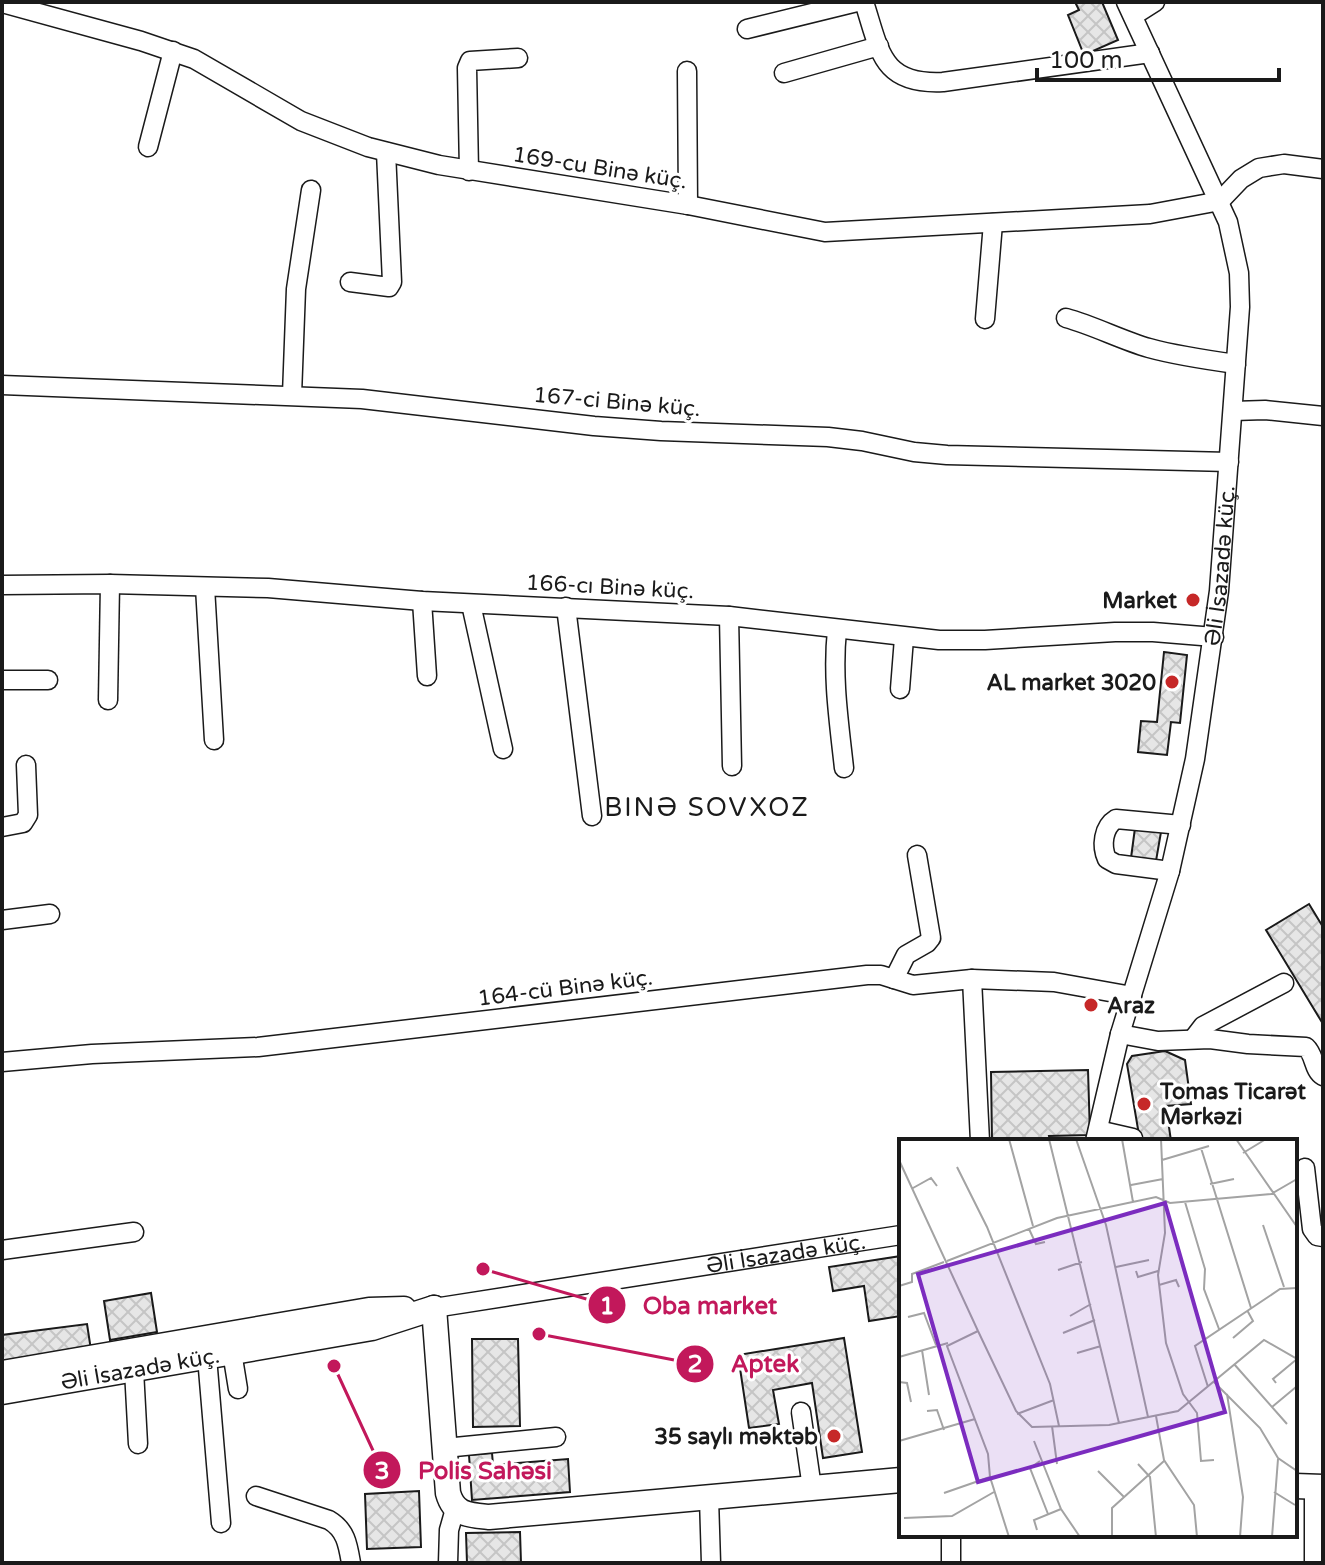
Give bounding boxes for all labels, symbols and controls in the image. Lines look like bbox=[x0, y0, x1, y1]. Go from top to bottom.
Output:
scale bar bbox=[1037, 32, 1279, 82]
text: 100 m bbox=[1049, 46, 1123, 75]
street label: 169-cu Binə küç. bbox=[511, 141, 689, 195]
street label: 167-ci Binə küç. bbox=[532, 382, 702, 422]
street label: Əli İsazadə küç. bbox=[1199, 485, 1241, 648]
street label: 166-cı Binə küç. bbox=[525, 570, 695, 604]
place label: Market bbox=[1102, 588, 1178, 614]
marker: Market bbox=[1184, 591, 1202, 609]
place label: AL market 3020 bbox=[987, 670, 1156, 696]
marker: AL market 3020 bbox=[1163, 673, 1181, 691]
district label: BINƏ SOVXOZ bbox=[604, 792, 810, 823]
street label: 164-cü Binə küç. bbox=[476, 964, 654, 1012]
place label: Araz bbox=[1107, 993, 1155, 1019]
marker: Araz bbox=[1082, 996, 1100, 1014]
place label: Tomas Ticarət Mərkəzi bbox=[1159, 1079, 1306, 1130]
marker: Tomas Ticarət Mərkəzi bbox=[1135, 1095, 1153, 1113]
inset map bbox=[899, 1139, 1297, 1537]
street label: Əli İsazadə küç. bbox=[704, 1229, 868, 1279]
callout: Oba market bbox=[587, 1281, 794, 1329]
text: 1 bbox=[599, 1292, 615, 1321]
text: Oba market bbox=[643, 1292, 778, 1321]
callout: Aptek bbox=[675, 1340, 815, 1388]
street label: Əli İsazadə küç. bbox=[58, 1343, 222, 1396]
text: 2 bbox=[687, 1350, 703, 1379]
text: Aptek bbox=[731, 1350, 799, 1379]
place label: 35 saylı məktəb bbox=[654, 1424, 818, 1450]
marker: 35 saylı məktəb bbox=[825, 1427, 843, 1445]
callout: Polis Sahəsi bbox=[362, 1446, 568, 1494]
text: 3 bbox=[374, 1457, 390, 1486]
text: Polis Sahəsi bbox=[418, 1457, 552, 1486]

